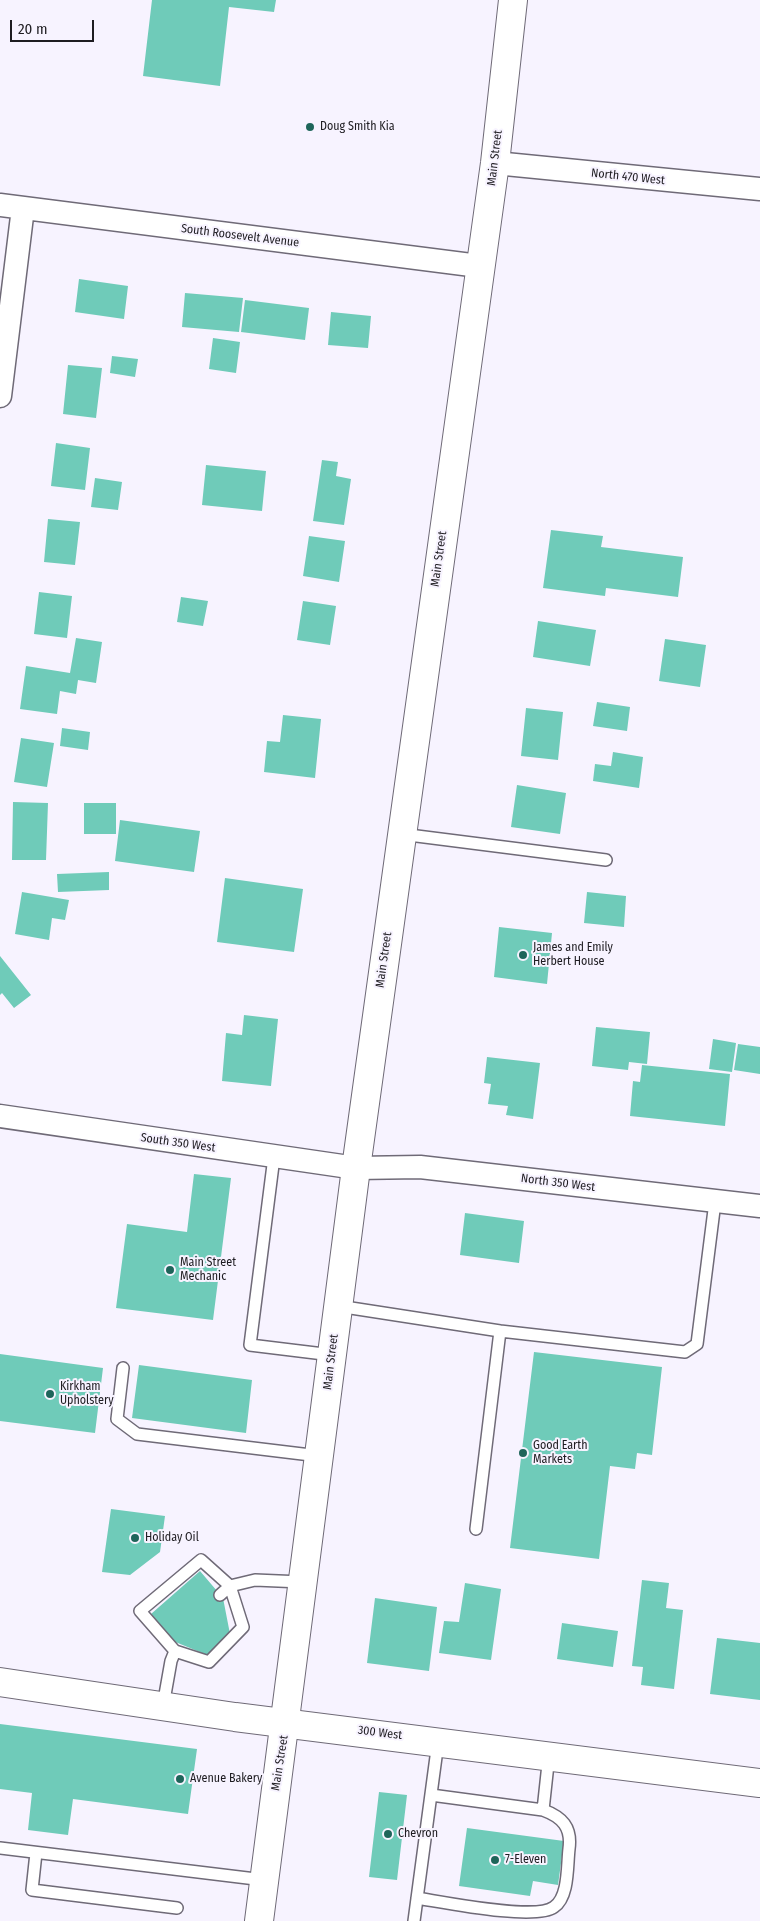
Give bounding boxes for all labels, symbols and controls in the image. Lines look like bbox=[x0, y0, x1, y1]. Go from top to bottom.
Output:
scale bar bbox=[12, 10, 96, 42]
text: 20 m bbox=[18, 20, 48, 38]
place label: Doug Smith Kia bbox=[320, 120, 395, 134]
marker: Doug Smith Kia bbox=[304, 121, 316, 133]
street label: Main Street bbox=[484, 129, 506, 187]
street label: North 470 West bbox=[590, 166, 666, 188]
street label: South Roosevelt Avenue bbox=[180, 222, 300, 250]
street label: Main Street bbox=[428, 530, 450, 588]
street label: Main Street bbox=[373, 931, 395, 989]
place label: James and Emily Herbert House bbox=[533, 941, 613, 969]
marker: James and Emily Herbert House bbox=[517, 949, 529, 961]
street label: South 350 West bbox=[140, 1131, 216, 1155]
street label: North 350 West bbox=[520, 1171, 596, 1195]
place label: Main Street Mechanic bbox=[180, 1256, 236, 1284]
marker: Main Street Mechanic bbox=[164, 1264, 176, 1276]
street label: Main Street bbox=[320, 1333, 342, 1391]
place label: Kirkham Upholstery bbox=[60, 1380, 114, 1408]
marker: Kirkham Upholstery bbox=[44, 1388, 56, 1400]
place label: Good Earth Markets bbox=[533, 1439, 588, 1467]
marker: Good Earth Markets bbox=[517, 1447, 529, 1459]
place label: Holiday Oil bbox=[145, 1531, 199, 1545]
marker: Holiday Oil bbox=[129, 1532, 141, 1544]
street label: 300 West bbox=[357, 1723, 403, 1743]
street label: Main Street bbox=[269, 1734, 291, 1792]
place label: Avenue Bakery bbox=[190, 1772, 262, 1786]
marker: Avenue Bakery bbox=[174, 1773, 186, 1785]
place label: Chevron bbox=[398, 1827, 438, 1841]
marker: Chevron bbox=[382, 1828, 394, 1840]
place label: 7-Eleven bbox=[505, 1853, 546, 1867]
marker: 7-Eleven bbox=[489, 1854, 501, 1866]

